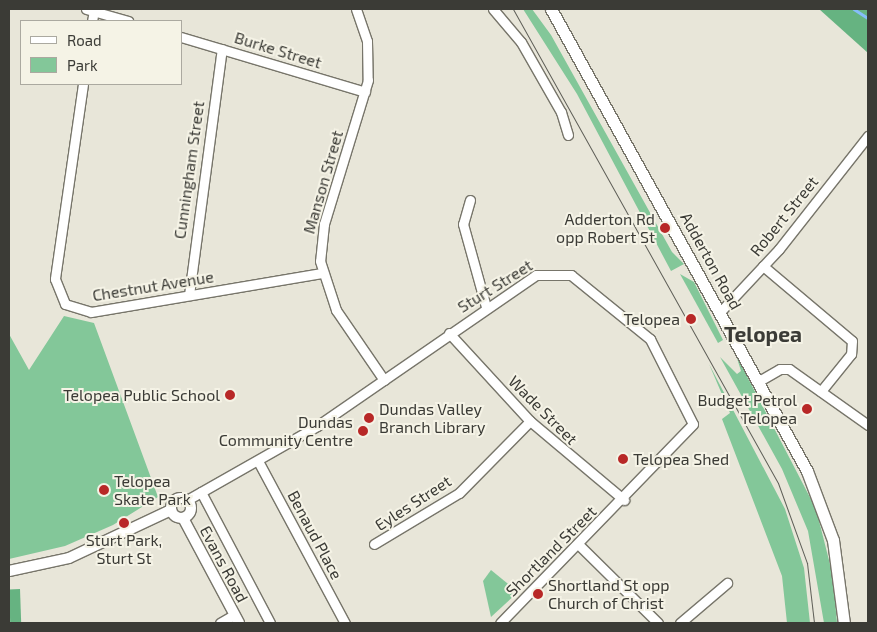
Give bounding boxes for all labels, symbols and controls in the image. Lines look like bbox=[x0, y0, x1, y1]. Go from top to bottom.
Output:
legend bbox=[20, 20, 182, 85]
street label: Burke Street bbox=[232, 28, 324, 72]
text: Road bbox=[67, 31, 102, 49]
text: Park bbox=[67, 56, 98, 74]
street label: Cunningham Street bbox=[170, 100, 208, 240]
street label: Manson Street bbox=[299, 128, 347, 236]
street label: Robert Street bbox=[746, 172, 822, 260]
place label: Adderton Rd opp Robert St bbox=[556, 209, 655, 247]
street label: Adderton Road bbox=[676, 209, 746, 313]
marker: Adderton Rd opp Robert St bbox=[659, 222, 671, 234]
street label: Sturt Street bbox=[454, 255, 536, 317]
street label: Chestnut Avenue bbox=[91, 267, 215, 305]
place label: Telopea bbox=[623, 309, 680, 329]
marker: Telopea bbox=[684, 312, 698, 326]
district label: Telopea bbox=[724, 321, 802, 347]
street label: Wade Street bbox=[505, 372, 581, 448]
place label: Telopea Public School bbox=[63, 385, 220, 405]
marker: Telopea Public School bbox=[224, 389, 236, 401]
place label: Budget Petrol Telopea bbox=[698, 390, 797, 428]
place label: Dundas Valley Branch Library bbox=[379, 399, 485, 437]
marker: Budget Petrol Telopea bbox=[801, 403, 813, 415]
place label: Dundas Community Centre bbox=[218, 412, 353, 450]
marker: Dundas Valley Branch Library bbox=[363, 412, 375, 424]
marker: Dundas Community Centre bbox=[357, 425, 369, 437]
place label: Telopea Shed bbox=[633, 449, 729, 469]
marker: Telopea Shed bbox=[617, 453, 629, 465]
place label: Telopea Skate Park bbox=[114, 471, 191, 509]
street label: Eyles Street bbox=[371, 471, 455, 535]
marker: Telopea Skate Park bbox=[98, 484, 110, 496]
street label: Benaud Place bbox=[284, 487, 346, 583]
street label: Shortland Street bbox=[502, 502, 600, 600]
marker: Sturt Park, Sturt St bbox=[118, 517, 130, 529]
street label: Evans Road bbox=[196, 522, 252, 606]
place label: Sturt Park, Sturt St bbox=[86, 530, 162, 568]
place label: Shortland St opp Church of Christ bbox=[548, 575, 670, 613]
marker: Shortland St opp Church of Christ bbox=[532, 588, 544, 600]

